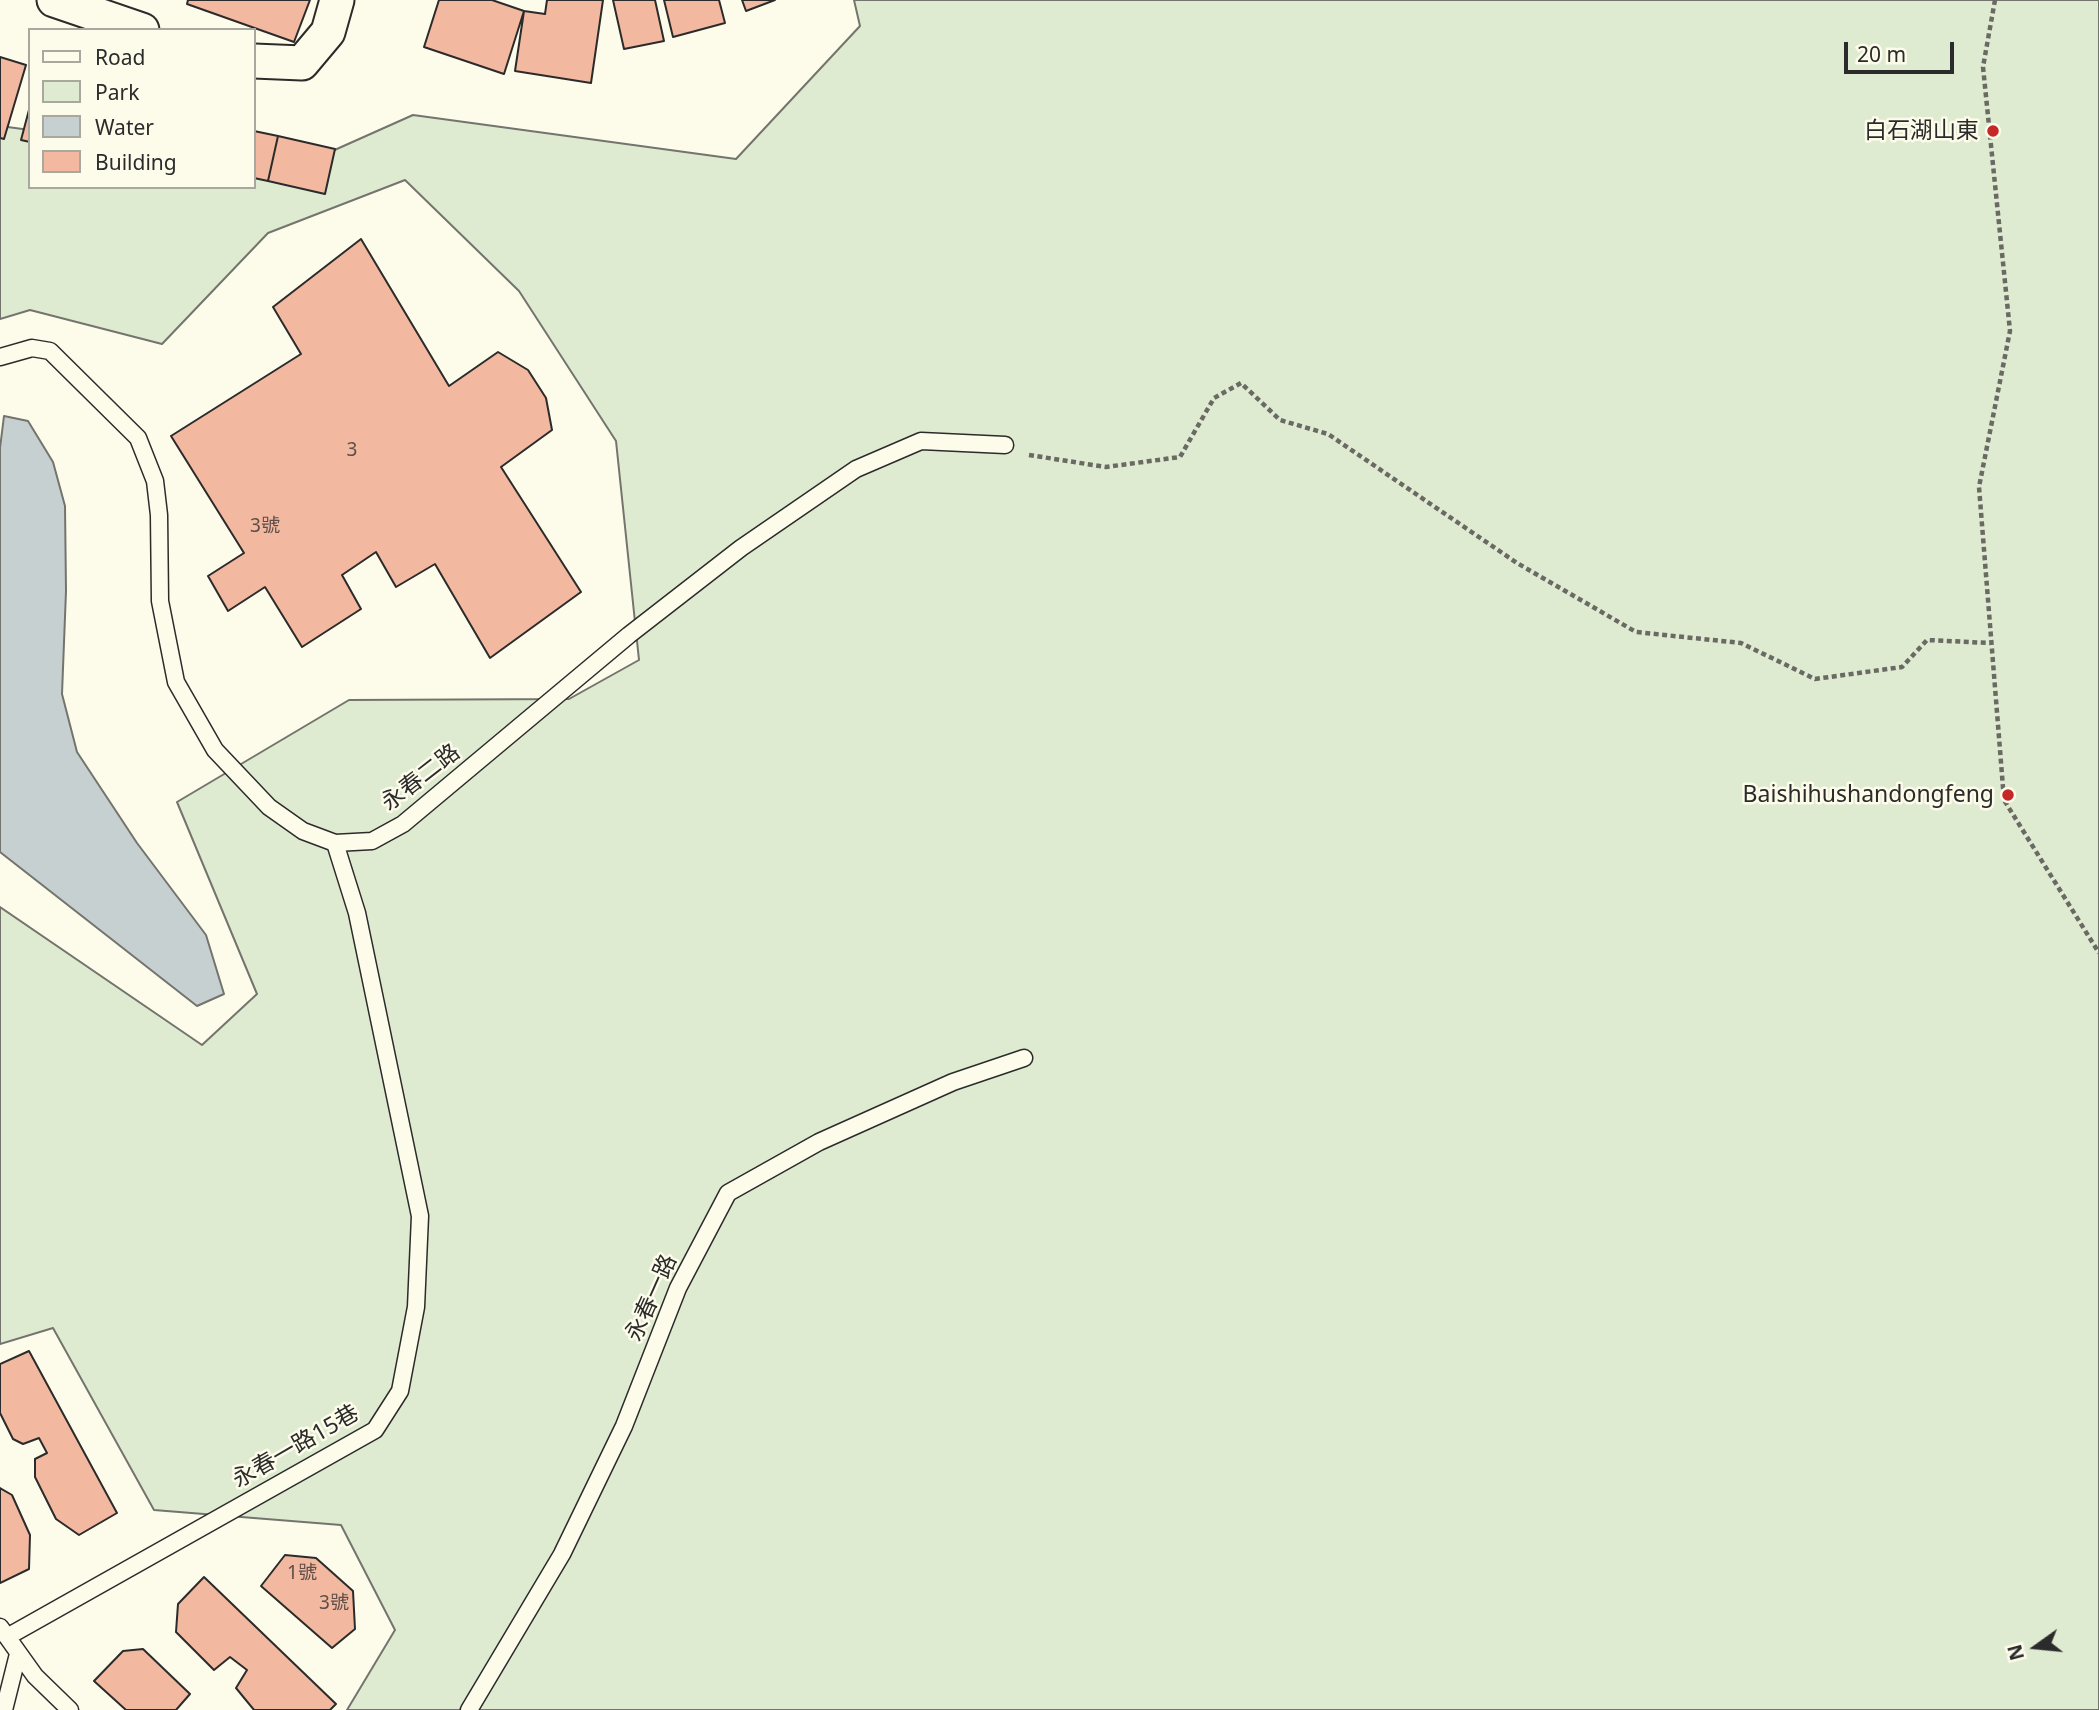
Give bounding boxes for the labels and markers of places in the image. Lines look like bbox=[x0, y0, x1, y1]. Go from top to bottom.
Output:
place label: 白石湖山東 bbox=[1864, 117, 1979, 145]
marker: 白石湖山東 bbox=[1985, 123, 2001, 139]
place label: Baishihushandongfeng bbox=[1743, 781, 1994, 809]
marker: Baishihushandongfeng bbox=[2000, 787, 2016, 803]

